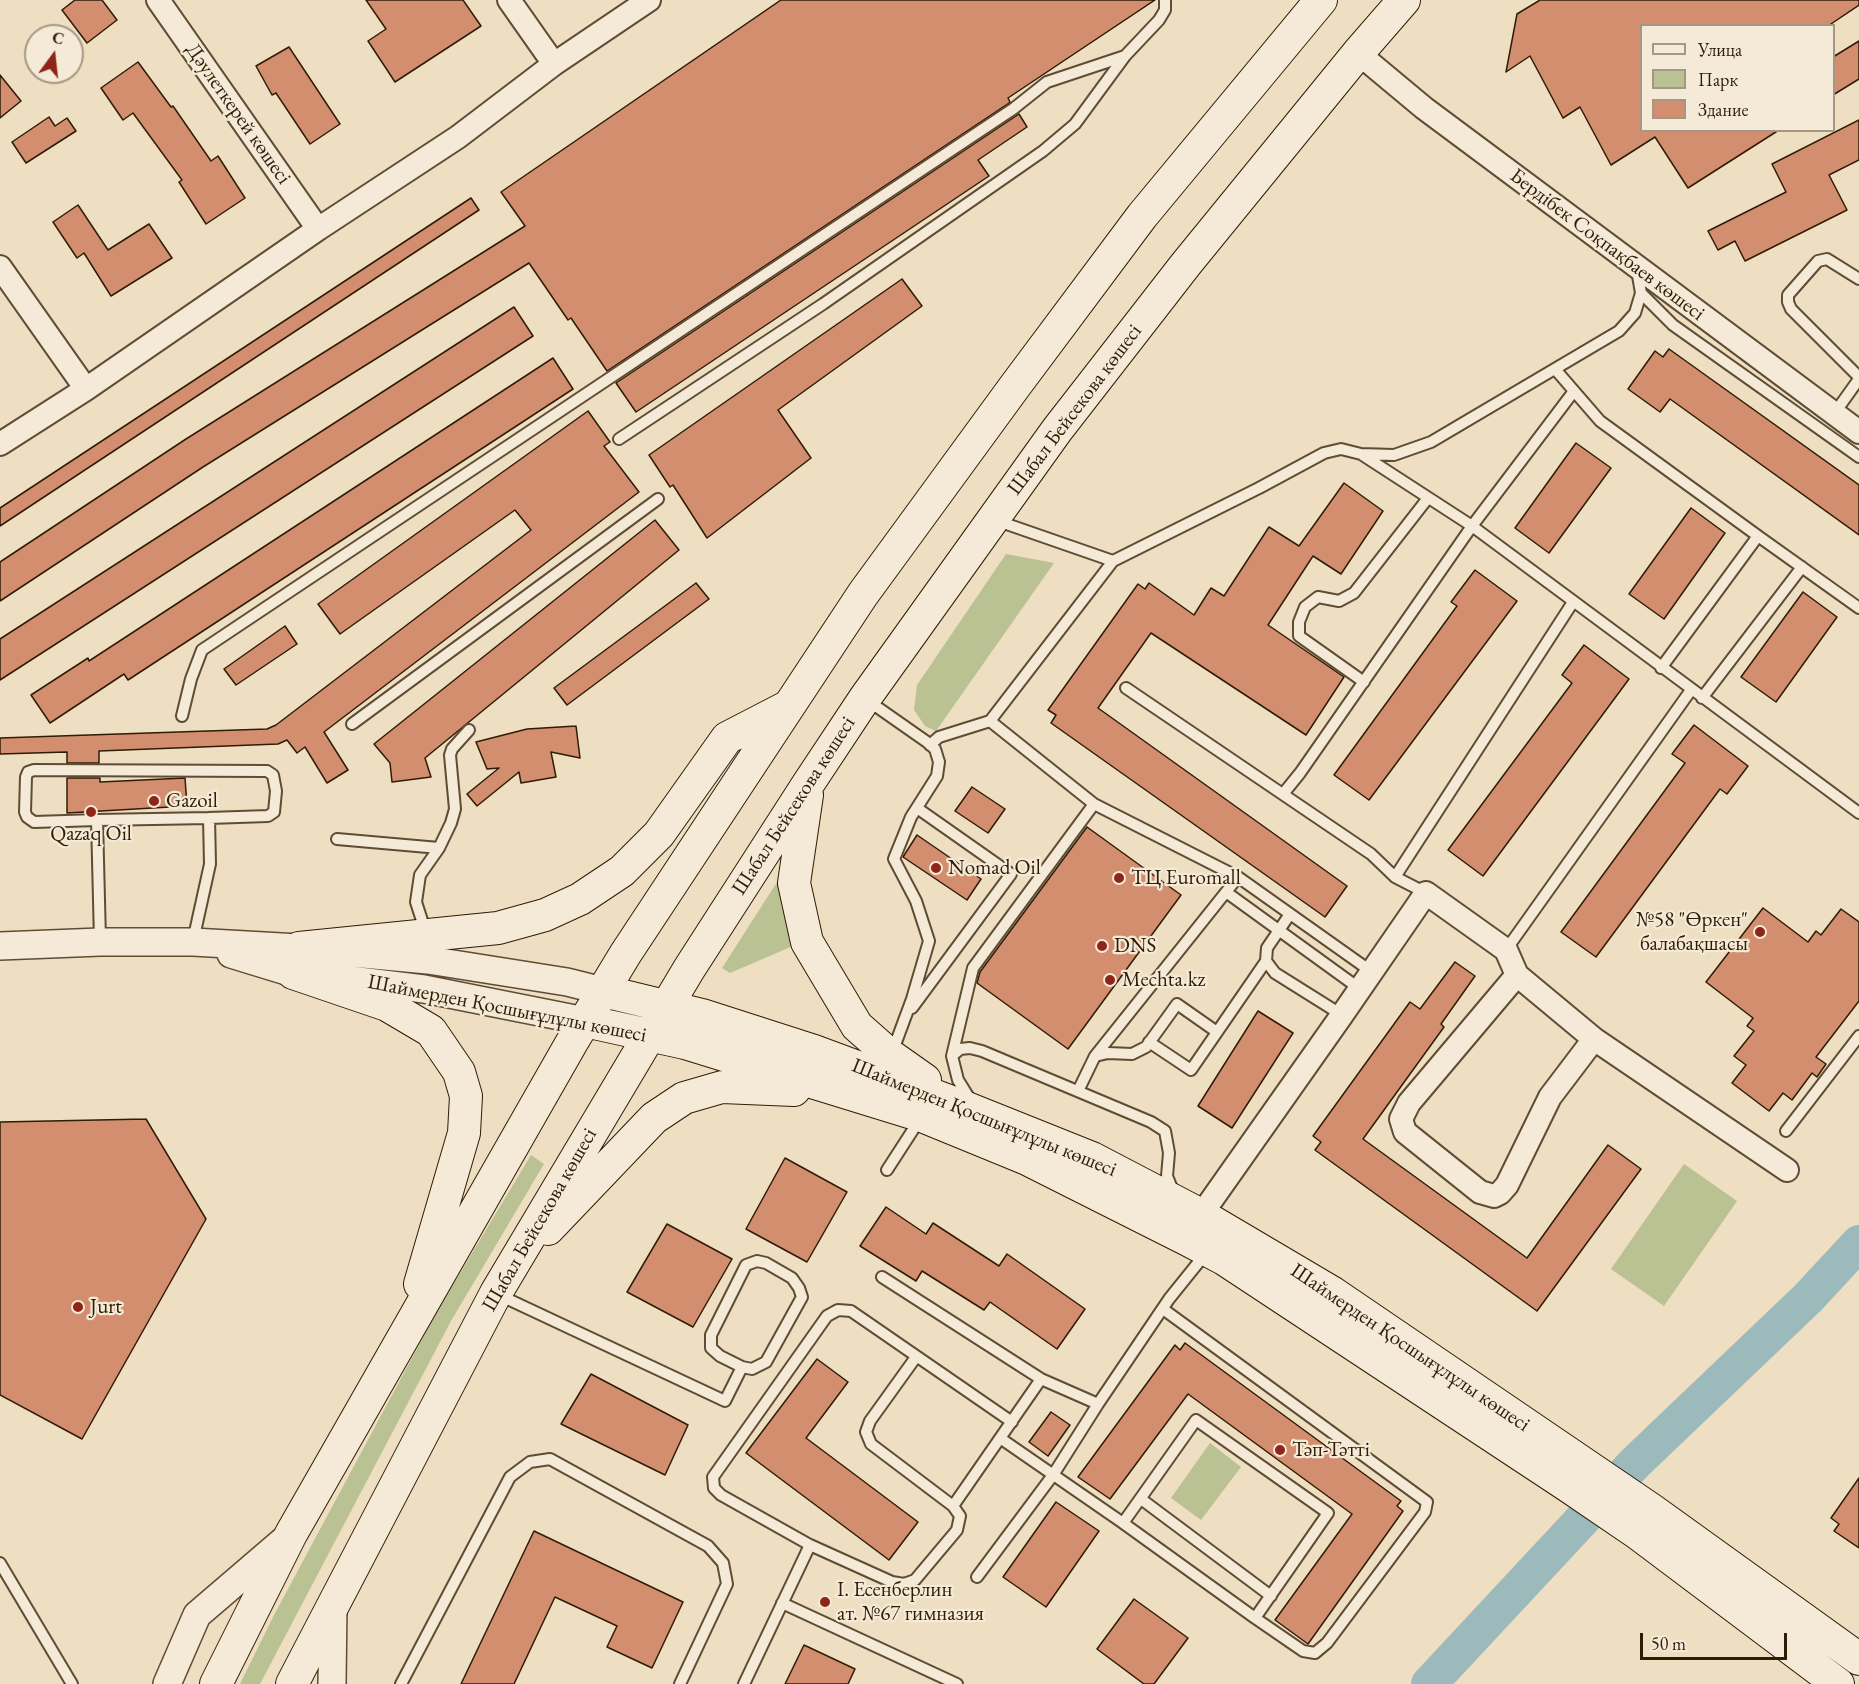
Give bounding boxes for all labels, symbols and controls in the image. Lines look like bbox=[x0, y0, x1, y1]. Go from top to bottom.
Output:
north arrow bbox=[24, 24, 84, 84]
legend bbox=[1640, 24, 1835, 132]
text: С bbox=[50, 26, 66, 50]
street label: Дәулеткерей көшесі bbox=[180, 38, 296, 190]
text: Улица bbox=[1698, 38, 1742, 61]
text: Парк bbox=[1698, 68, 1738, 91]
text: Здание bbox=[1698, 98, 1748, 121]
street label: Бердібек Соқпақбаев көшесі bbox=[1505, 163, 1709, 327]
street label: Шабал Бейсекова көшесі bbox=[1002, 320, 1148, 500]
street label: Шабал Бейсекова көшесі bbox=[727, 712, 861, 900]
place label: Gazoil bbox=[166, 788, 218, 814]
marker: Gazoil bbox=[147, 794, 161, 808]
marker: Qazaq Oil bbox=[84, 805, 98, 819]
place label: Qazaq Oil bbox=[50, 821, 132, 847]
place label: Nomad Oil bbox=[948, 855, 1041, 881]
marker: Nomad Oil bbox=[929, 861, 943, 875]
place label: ТЦ Euromall bbox=[1131, 865, 1241, 891]
marker: ТЦ Euromall bbox=[1112, 871, 1126, 885]
place label: №58 "Өркен" балабақшасы bbox=[1636, 907, 1748, 957]
marker: №58 "Өркен" балабақшасы bbox=[1753, 925, 1767, 939]
place label: DNS bbox=[1114, 933, 1156, 959]
marker: DNS bbox=[1095, 939, 1109, 953]
place label: Mechta.kz bbox=[1122, 967, 1205, 993]
street label: Шаймерден Қосшығұлұлы көшесі bbox=[365, 970, 649, 1048]
marker: Mechta.kz bbox=[1103, 973, 1117, 987]
street label: Шаймерден Қосшығұлұлы көшесі bbox=[848, 1053, 1120, 1183]
street label: Шабал Бейсекова көшесі bbox=[477, 1124, 603, 1316]
street label: Шаймерден Қосшығұлұлы көшесі bbox=[1285, 1258, 1535, 1438]
place label: Jurt bbox=[90, 1294, 122, 1320]
marker: Jurt bbox=[71, 1300, 85, 1314]
place label: Тәп-Тәтті bbox=[1292, 1437, 1370, 1463]
marker: Тәп-Тәтті bbox=[1273, 1443, 1287, 1457]
place label: І. Есенберлин ат. №67 гимназия bbox=[837, 1577, 984, 1627]
marker: І. Есенберлин ат. №67 гимназия bbox=[818, 1595, 832, 1609]
scale bar bbox=[1643, 1621, 1790, 1659]
text: 50 m bbox=[1651, 1632, 1686, 1655]

